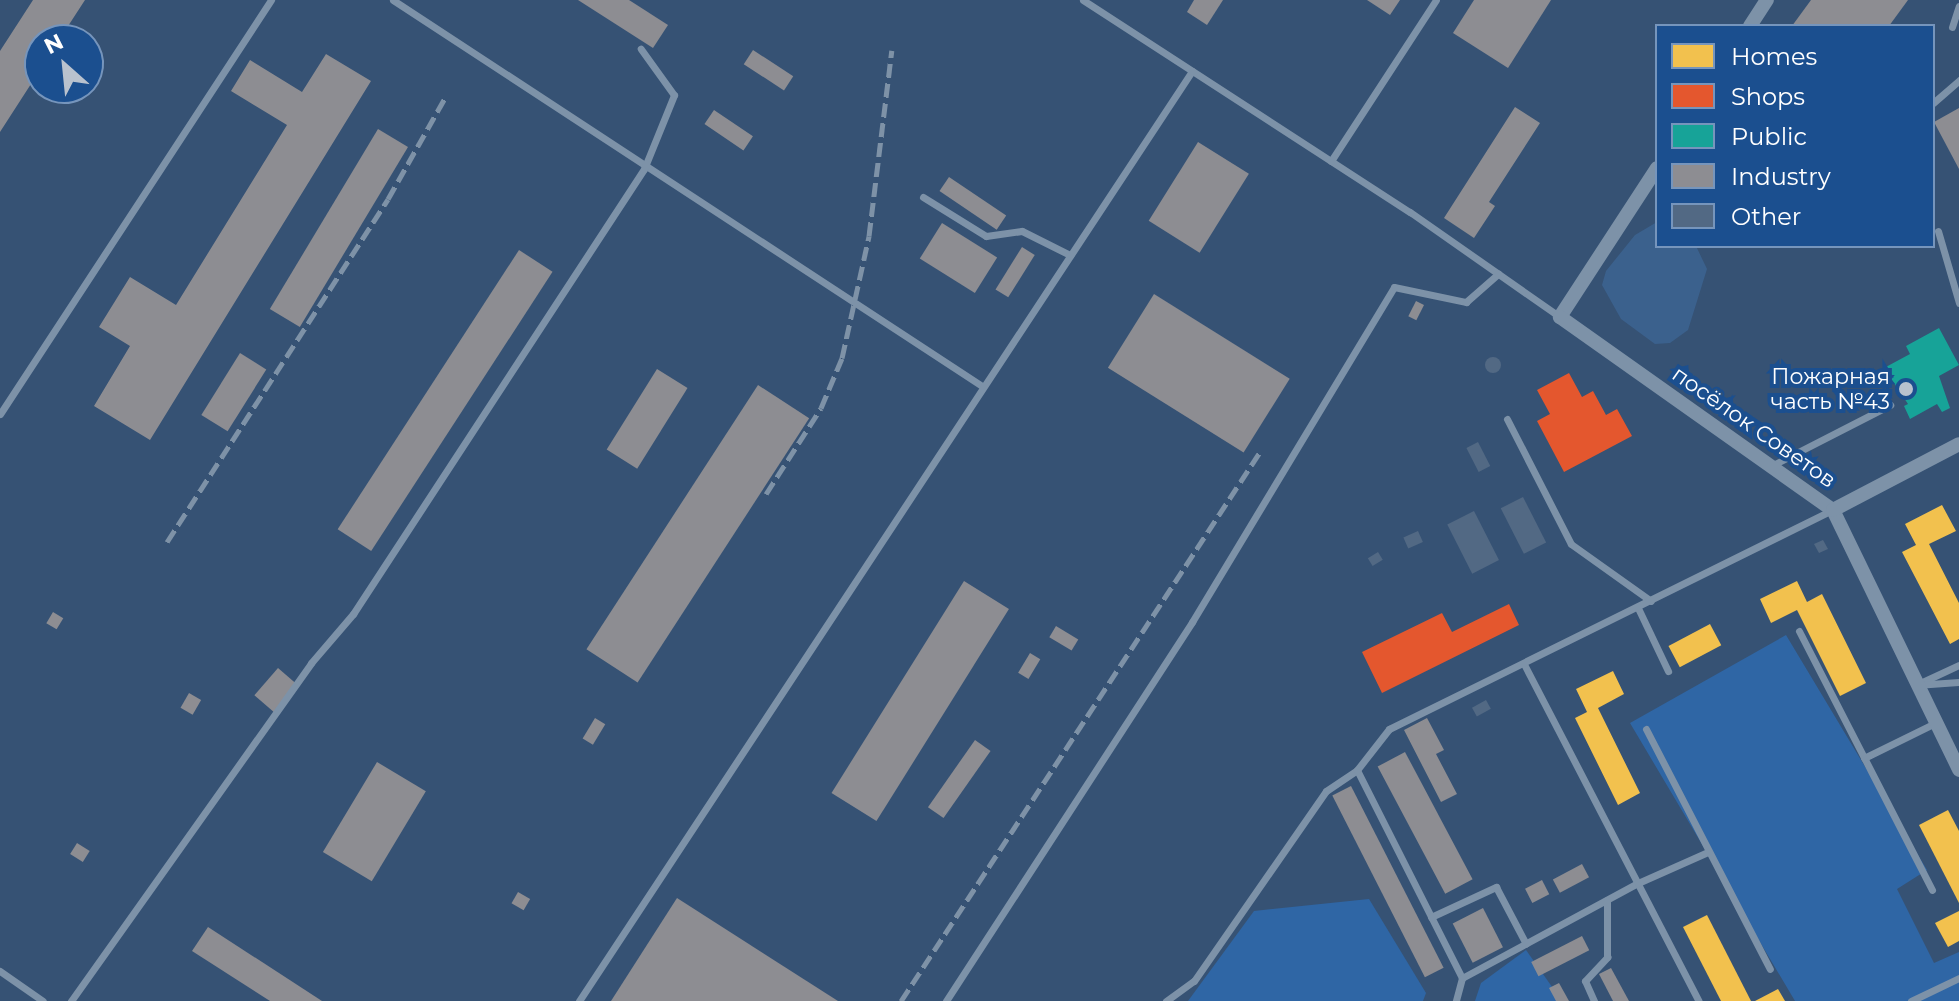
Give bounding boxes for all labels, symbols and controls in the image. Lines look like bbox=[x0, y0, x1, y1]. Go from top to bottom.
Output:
north arrow bbox=[24, 24, 104, 104]
legend bbox=[1655, 24, 1935, 248]
text: N bbox=[40, 28, 68, 60]
text: Homes bbox=[1731, 42, 1817, 71]
text: Shops bbox=[1731, 82, 1805, 111]
text: Public bbox=[1731, 122, 1807, 151]
text: Industry bbox=[1731, 162, 1831, 191]
text: Other bbox=[1731, 202, 1801, 231]
street label: посёлок Советов bbox=[1667, 361, 1841, 493]
place label: Пожарная часть №43 bbox=[1771, 363, 1890, 414]
marker: Пожарная часть №43 bbox=[1897, 380, 1915, 398]

